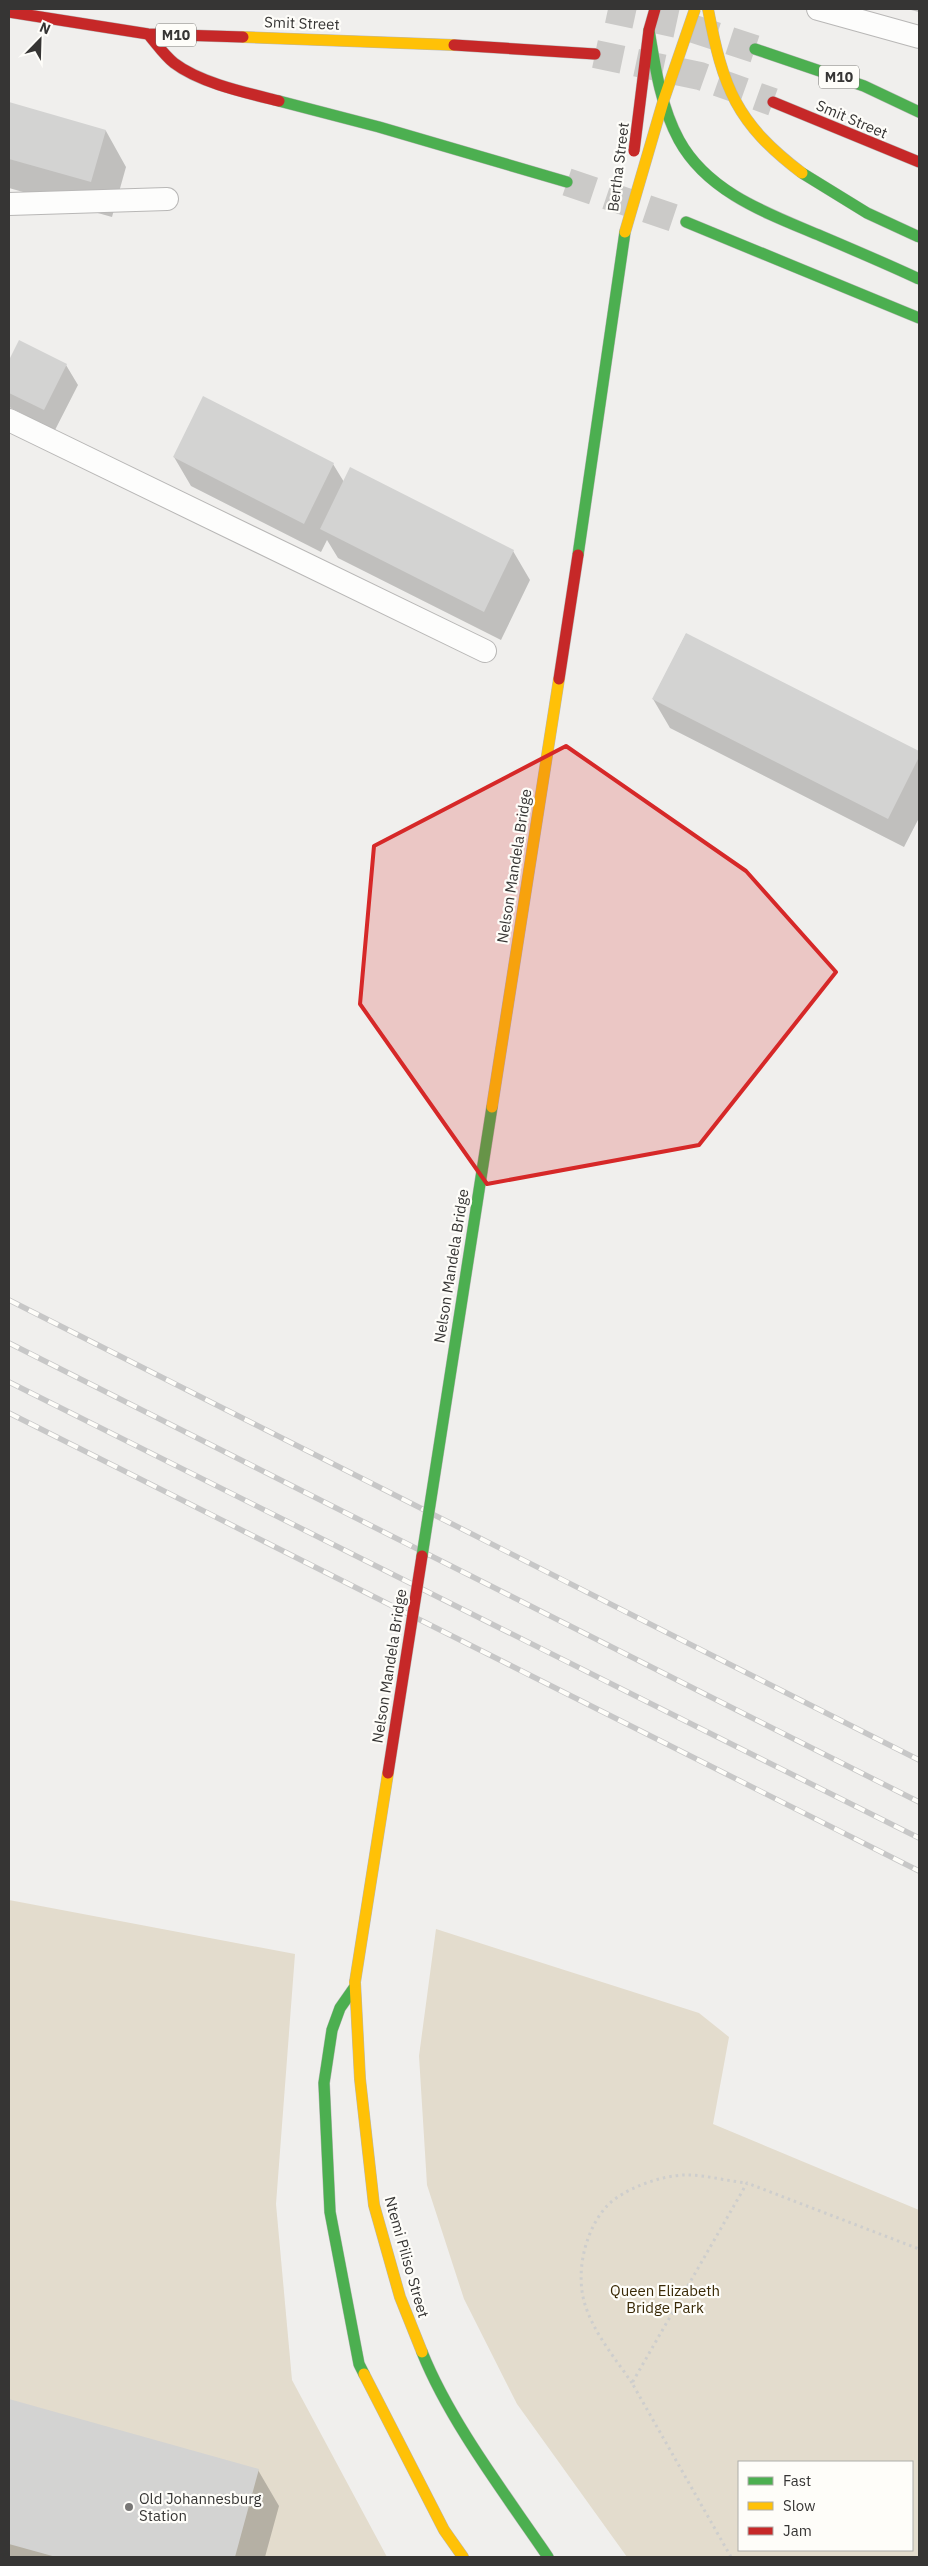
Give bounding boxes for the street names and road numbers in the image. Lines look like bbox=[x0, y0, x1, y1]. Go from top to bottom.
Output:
street label: Smit Street bbox=[264, 12, 340, 34]
road number: M10 bbox=[156, 24, 196, 46]
road number: M10 bbox=[819, 66, 859, 88]
street label: Smit Street bbox=[814, 96, 890, 142]
street label: Bertha Street bbox=[603, 121, 633, 213]
street label: Nelson Mandela Bridge bbox=[492, 788, 536, 944]
street label: Nelson Mandela Bridge bbox=[429, 1188, 473, 1344]
street label: Nelson Mandela Bridge bbox=[367, 1588, 411, 1744]
street label: Ntemi Piliso Street bbox=[381, 2194, 433, 2320]

